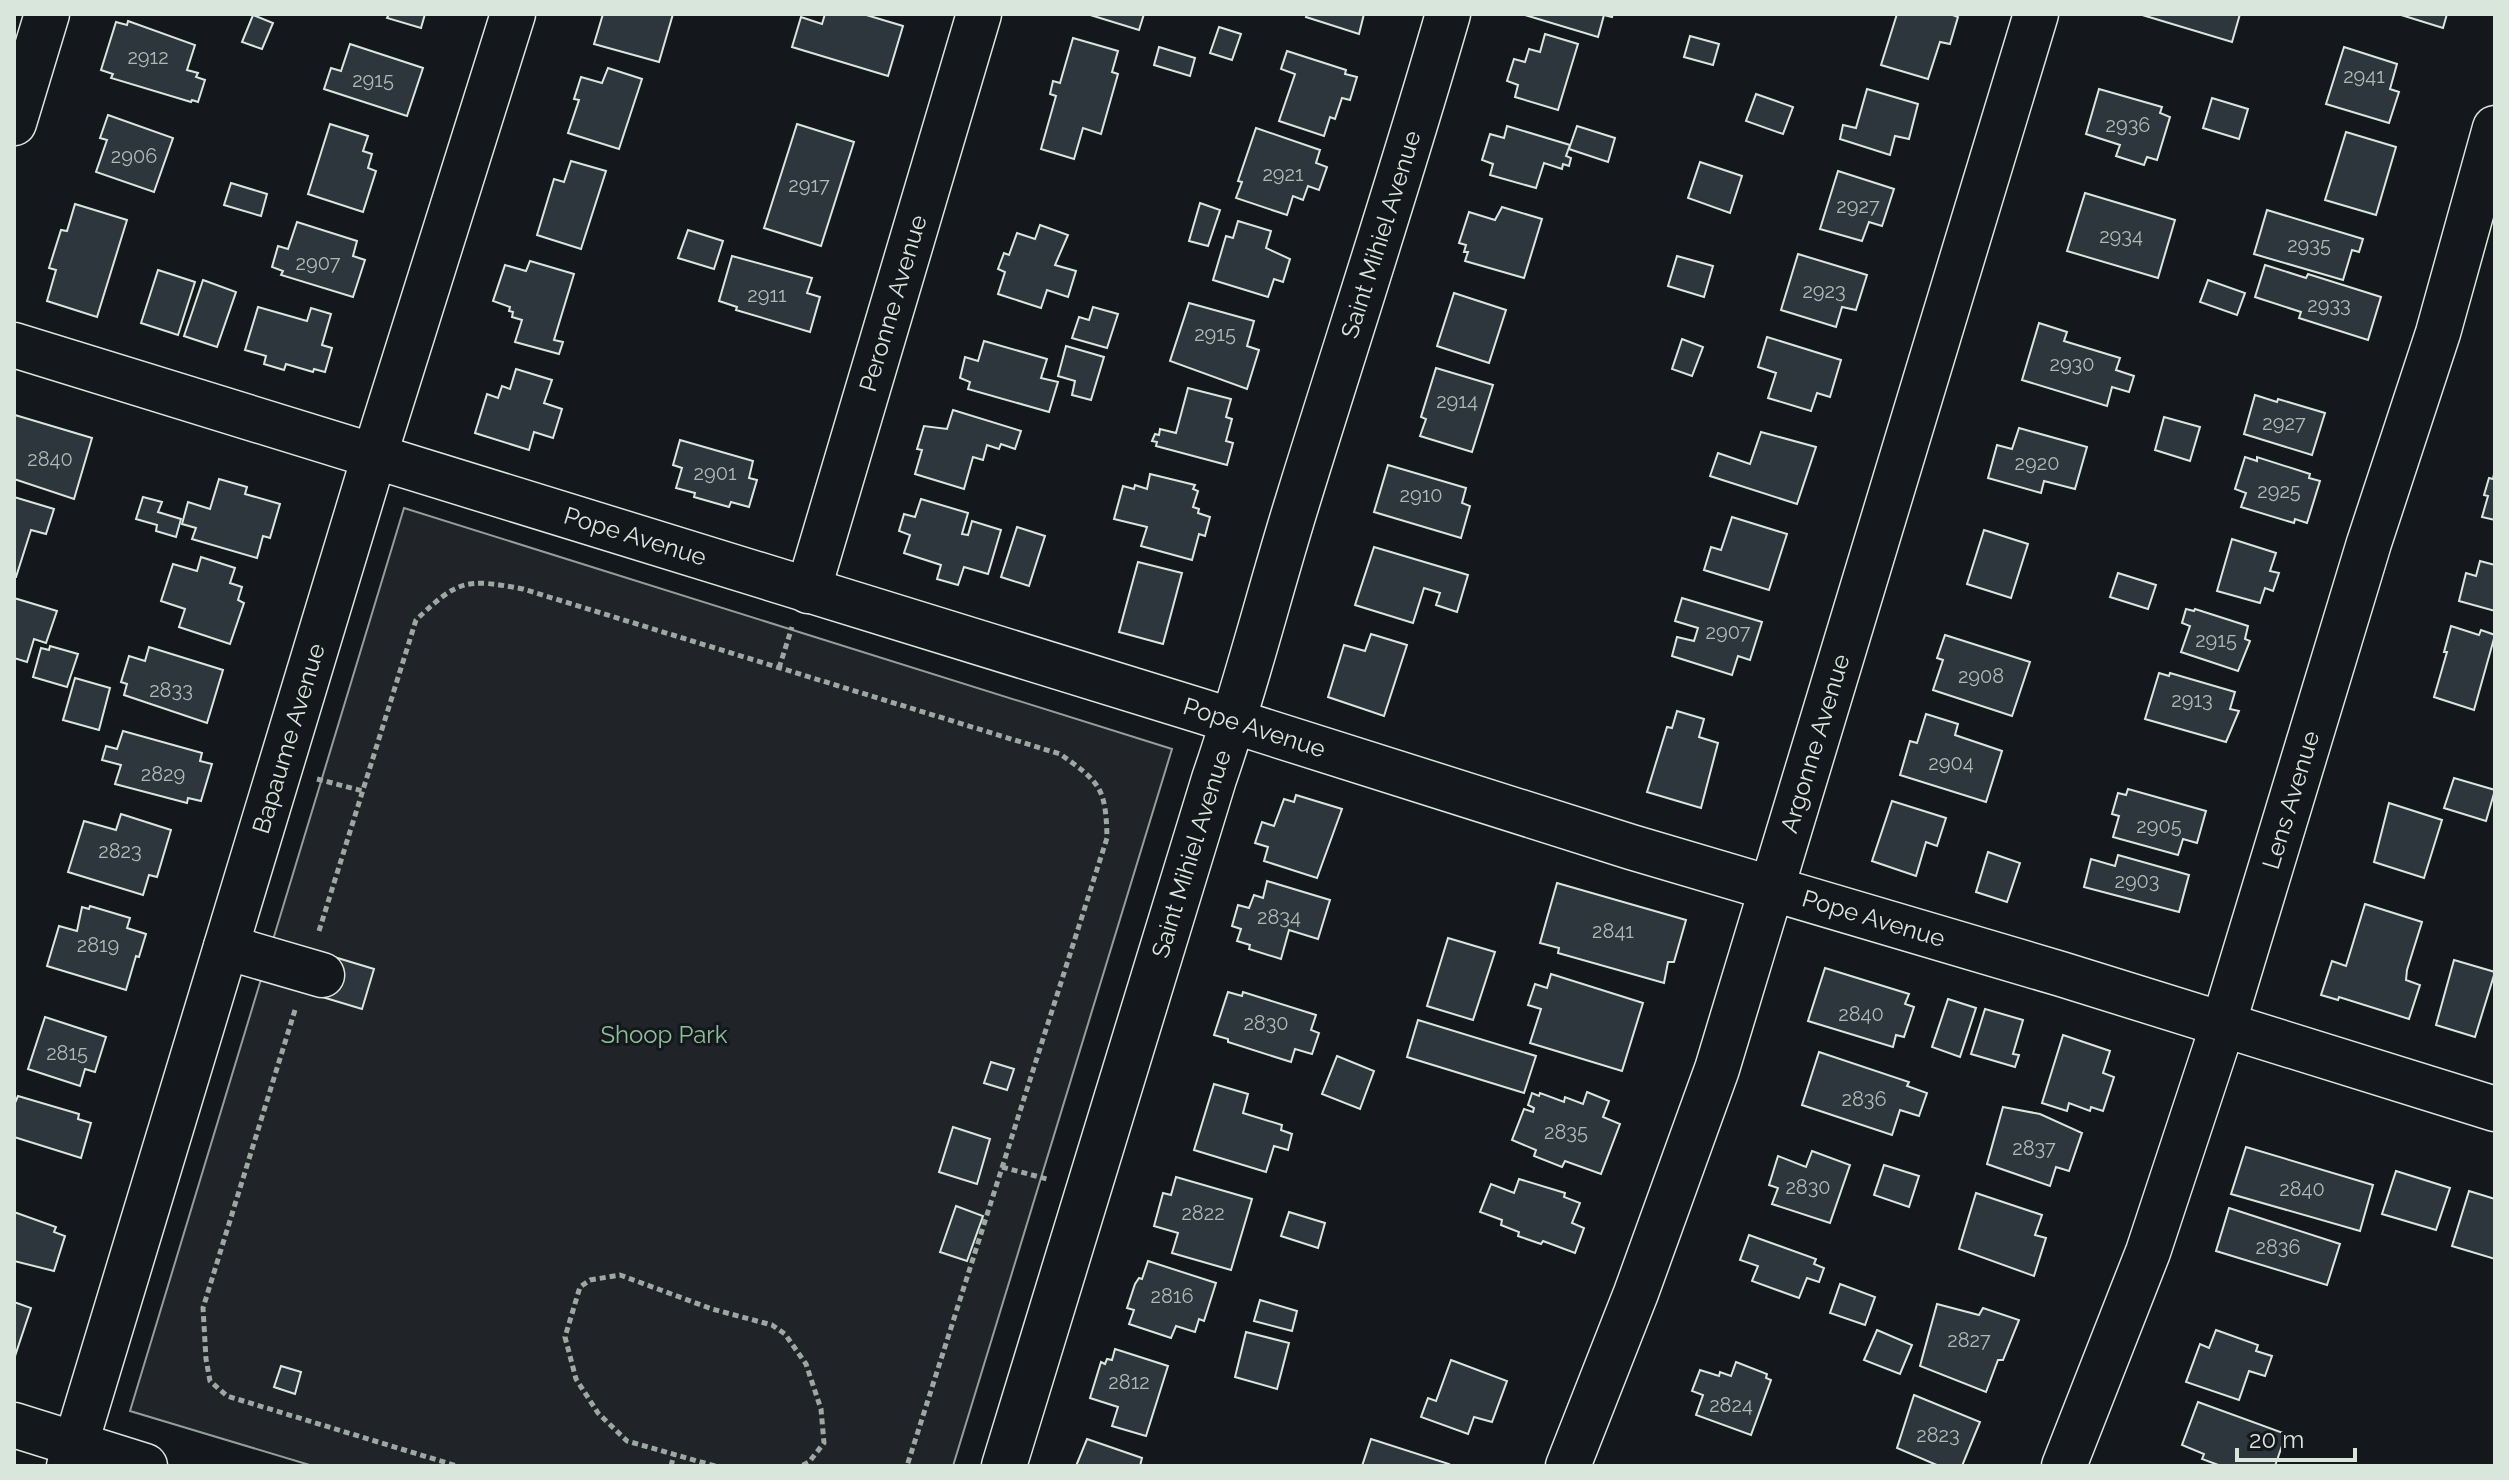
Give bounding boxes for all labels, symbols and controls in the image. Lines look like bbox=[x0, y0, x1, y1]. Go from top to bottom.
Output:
house number: 2912 bbox=[127, 45, 169, 69]
house number: 2941 bbox=[2343, 64, 2385, 88]
house number: 2915 bbox=[352, 68, 394, 92]
house number: 2936 bbox=[2106, 113, 2150, 137]
street label: Saint Mihiel Avenue bbox=[1335, 127, 1427, 342]
house number: 2906 bbox=[111, 144, 157, 168]
house number: 2921 bbox=[1262, 162, 1304, 186]
house number: 2917 bbox=[788, 173, 830, 197]
house number: 2927 bbox=[1836, 194, 1880, 218]
street label: Peronne Avenue bbox=[853, 211, 933, 395]
house number: 2934 bbox=[2099, 224, 2143, 248]
house number: 2935 bbox=[2287, 233, 2331, 257]
house number: 2907 bbox=[296, 251, 341, 275]
house number: 2923 bbox=[1802, 279, 1846, 303]
house number: 2911 bbox=[747, 283, 787, 307]
house number: 2933 bbox=[2307, 293, 2351, 317]
house number: 2915 bbox=[1194, 322, 1236, 346]
house number: 2930 bbox=[2049, 352, 2095, 376]
house number: 2914 bbox=[1436, 389, 1478, 413]
house number: 2927 bbox=[2262, 411, 2306, 435]
house number: 2840 bbox=[27, 447, 73, 471]
house number: 2920 bbox=[2015, 451, 2059, 475]
house number: 2901 bbox=[694, 461, 737, 485]
house number: 2925 bbox=[2257, 479, 2301, 503]
house number: 2910 bbox=[1400, 483, 1442, 507]
street label: Pope Avenue bbox=[561, 500, 710, 572]
house number: 2907 bbox=[1706, 620, 1751, 644]
house number: 2915 bbox=[2195, 628, 2237, 652]
street label: Bapaume Avenue bbox=[246, 640, 331, 837]
street label: Argonne Avenue bbox=[1774, 651, 1856, 836]
house number: 2908 bbox=[1958, 664, 2004, 688]
house number: 2833 bbox=[149, 678, 193, 702]
house number: 2913 bbox=[2171, 688, 2213, 712]
street label: Pope Avenue bbox=[1180, 691, 1329, 763]
street label: Lens Avenue bbox=[2256, 727, 2325, 873]
street label: Saint Mihiel Avenue bbox=[1145, 746, 1237, 961]
house number: 2904 bbox=[1928, 751, 1974, 775]
house number: 2829 bbox=[141, 762, 185, 786]
house number: 2905 bbox=[2136, 814, 2182, 838]
house number: 2823 bbox=[98, 839, 142, 863]
house number: 2903 bbox=[2114, 869, 2160, 893]
street label: Pope Avenue bbox=[1799, 883, 1949, 953]
house number: 2834 bbox=[1257, 905, 1301, 929]
house number: 2841 bbox=[1592, 919, 1634, 943]
house number: 2819 bbox=[77, 933, 119, 957]
house number: 2840 bbox=[1838, 1002, 1884, 1026]
house number: 2830 bbox=[1243, 1011, 1289, 1035]
park label: Shoop Park bbox=[600, 1020, 728, 1049]
house number: 2815 bbox=[46, 1041, 88, 1065]
house number: 2836 bbox=[1841, 1087, 1887, 1111]
house number: 2835 bbox=[1544, 1120, 1588, 1144]
house number: 2837 bbox=[2012, 1136, 2056, 1160]
house number: 2830 bbox=[1785, 1175, 1831, 1199]
house number: 2840 bbox=[2279, 1177, 2325, 1201]
house number: 2822 bbox=[1181, 1201, 1225, 1225]
house number: 2836 bbox=[2255, 1235, 2301, 1259]
house number: 2816 bbox=[1151, 1284, 1193, 1308]
house number: 2827 bbox=[1947, 1328, 1991, 1352]
house number: 2812 bbox=[1108, 1370, 1150, 1394]
house number: 2824 bbox=[1709, 1393, 1753, 1417]
scale bar bbox=[2237, 1412, 2355, 1462]
house number: 2823 bbox=[1916, 1423, 1960, 1447]
text: 20 m bbox=[2249, 1425, 2304, 1454]

